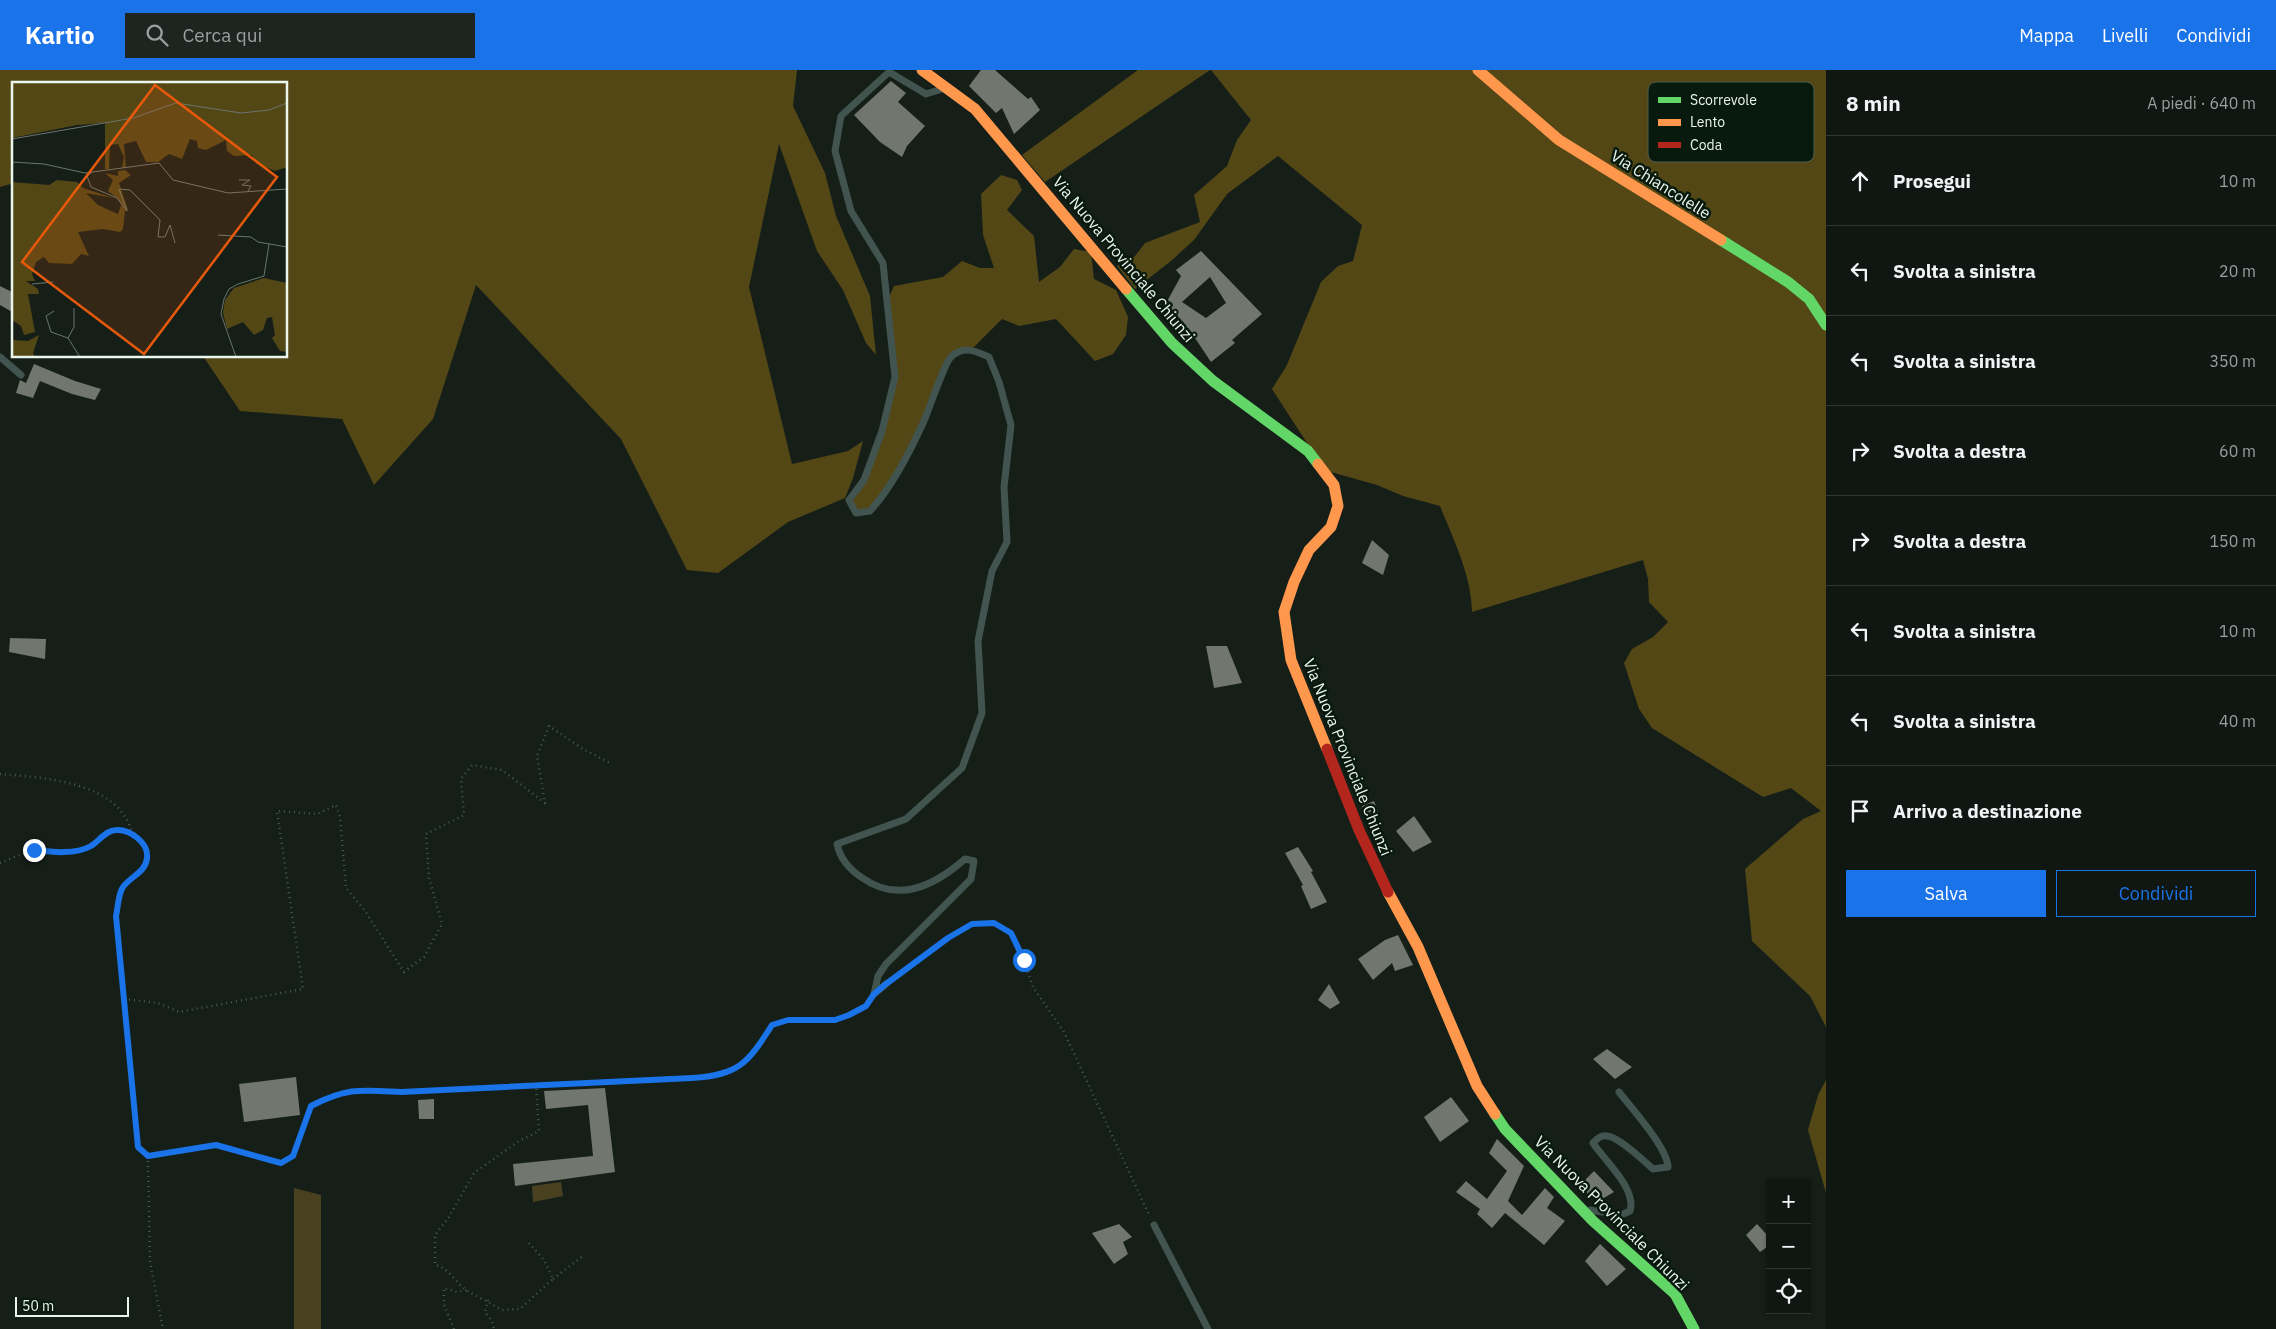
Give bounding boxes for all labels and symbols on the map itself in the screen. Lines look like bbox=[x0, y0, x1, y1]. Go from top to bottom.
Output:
inset map bbox=[12, 82, 288, 358]
legend bbox=[1648, 82, 1814, 162]
text: Scorrevole bbox=[1690, 91, 1757, 109]
text: Lento bbox=[1690, 113, 1725, 131]
text: Coda bbox=[1690, 136, 1723, 154]
street label: Via Chiancolelle bbox=[1607, 145, 1715, 223]
street label: Via Nuova Provinciale Chiunzi bbox=[1049, 172, 1199, 346]
street label: Via Nuova Provinciale Chiunzi bbox=[1299, 656, 1397, 858]
route end bbox=[23, 839, 46, 862]
route start bbox=[1013, 949, 1036, 972]
street label: Via Nuova Provinciale Chiunzi bbox=[1530, 1131, 1694, 1295]
scale bar bbox=[15, 1294, 129, 1317]

